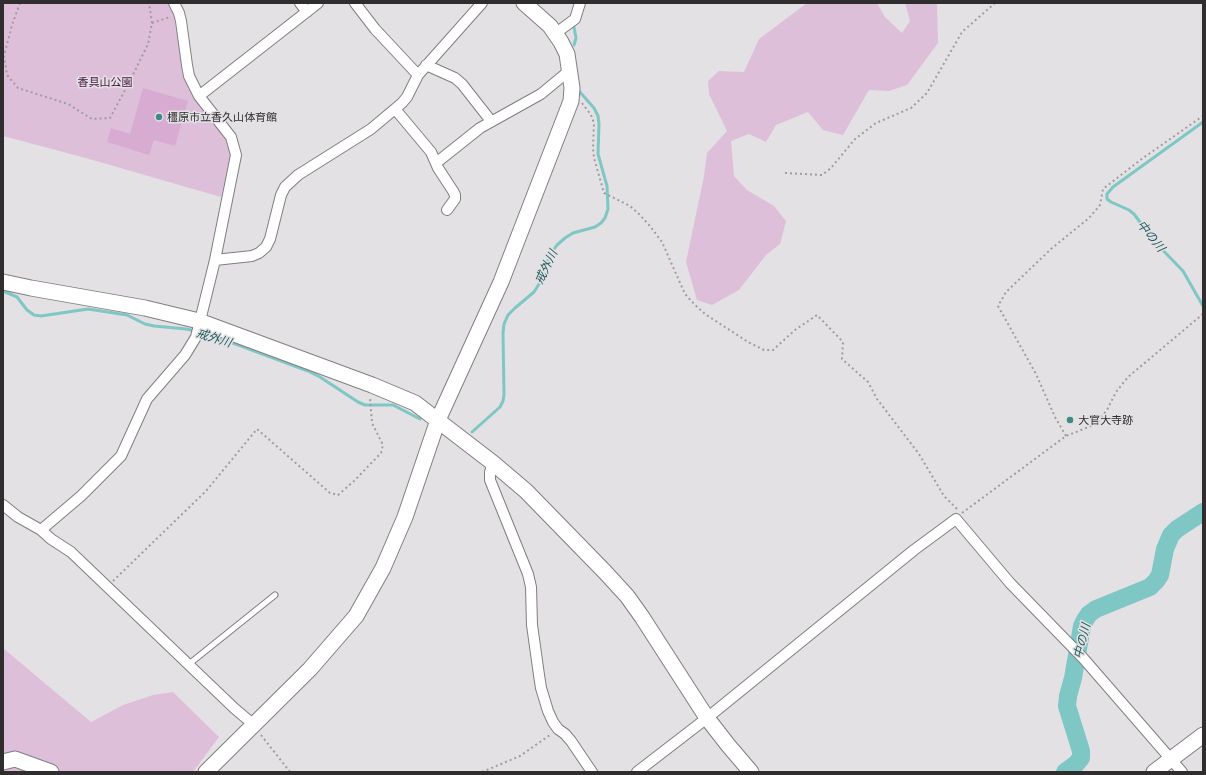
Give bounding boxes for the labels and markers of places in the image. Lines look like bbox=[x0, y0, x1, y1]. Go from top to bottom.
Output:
place label: 橿原市立香久山体育館 bbox=[167, 110, 277, 124]
marker: 橿原市立香久山体育館 bbox=[154, 112, 164, 122]
place label: 大官大寺跡 bbox=[1078, 413, 1133, 427]
marker: 大官大寺跡 bbox=[1065, 415, 1075, 425]

